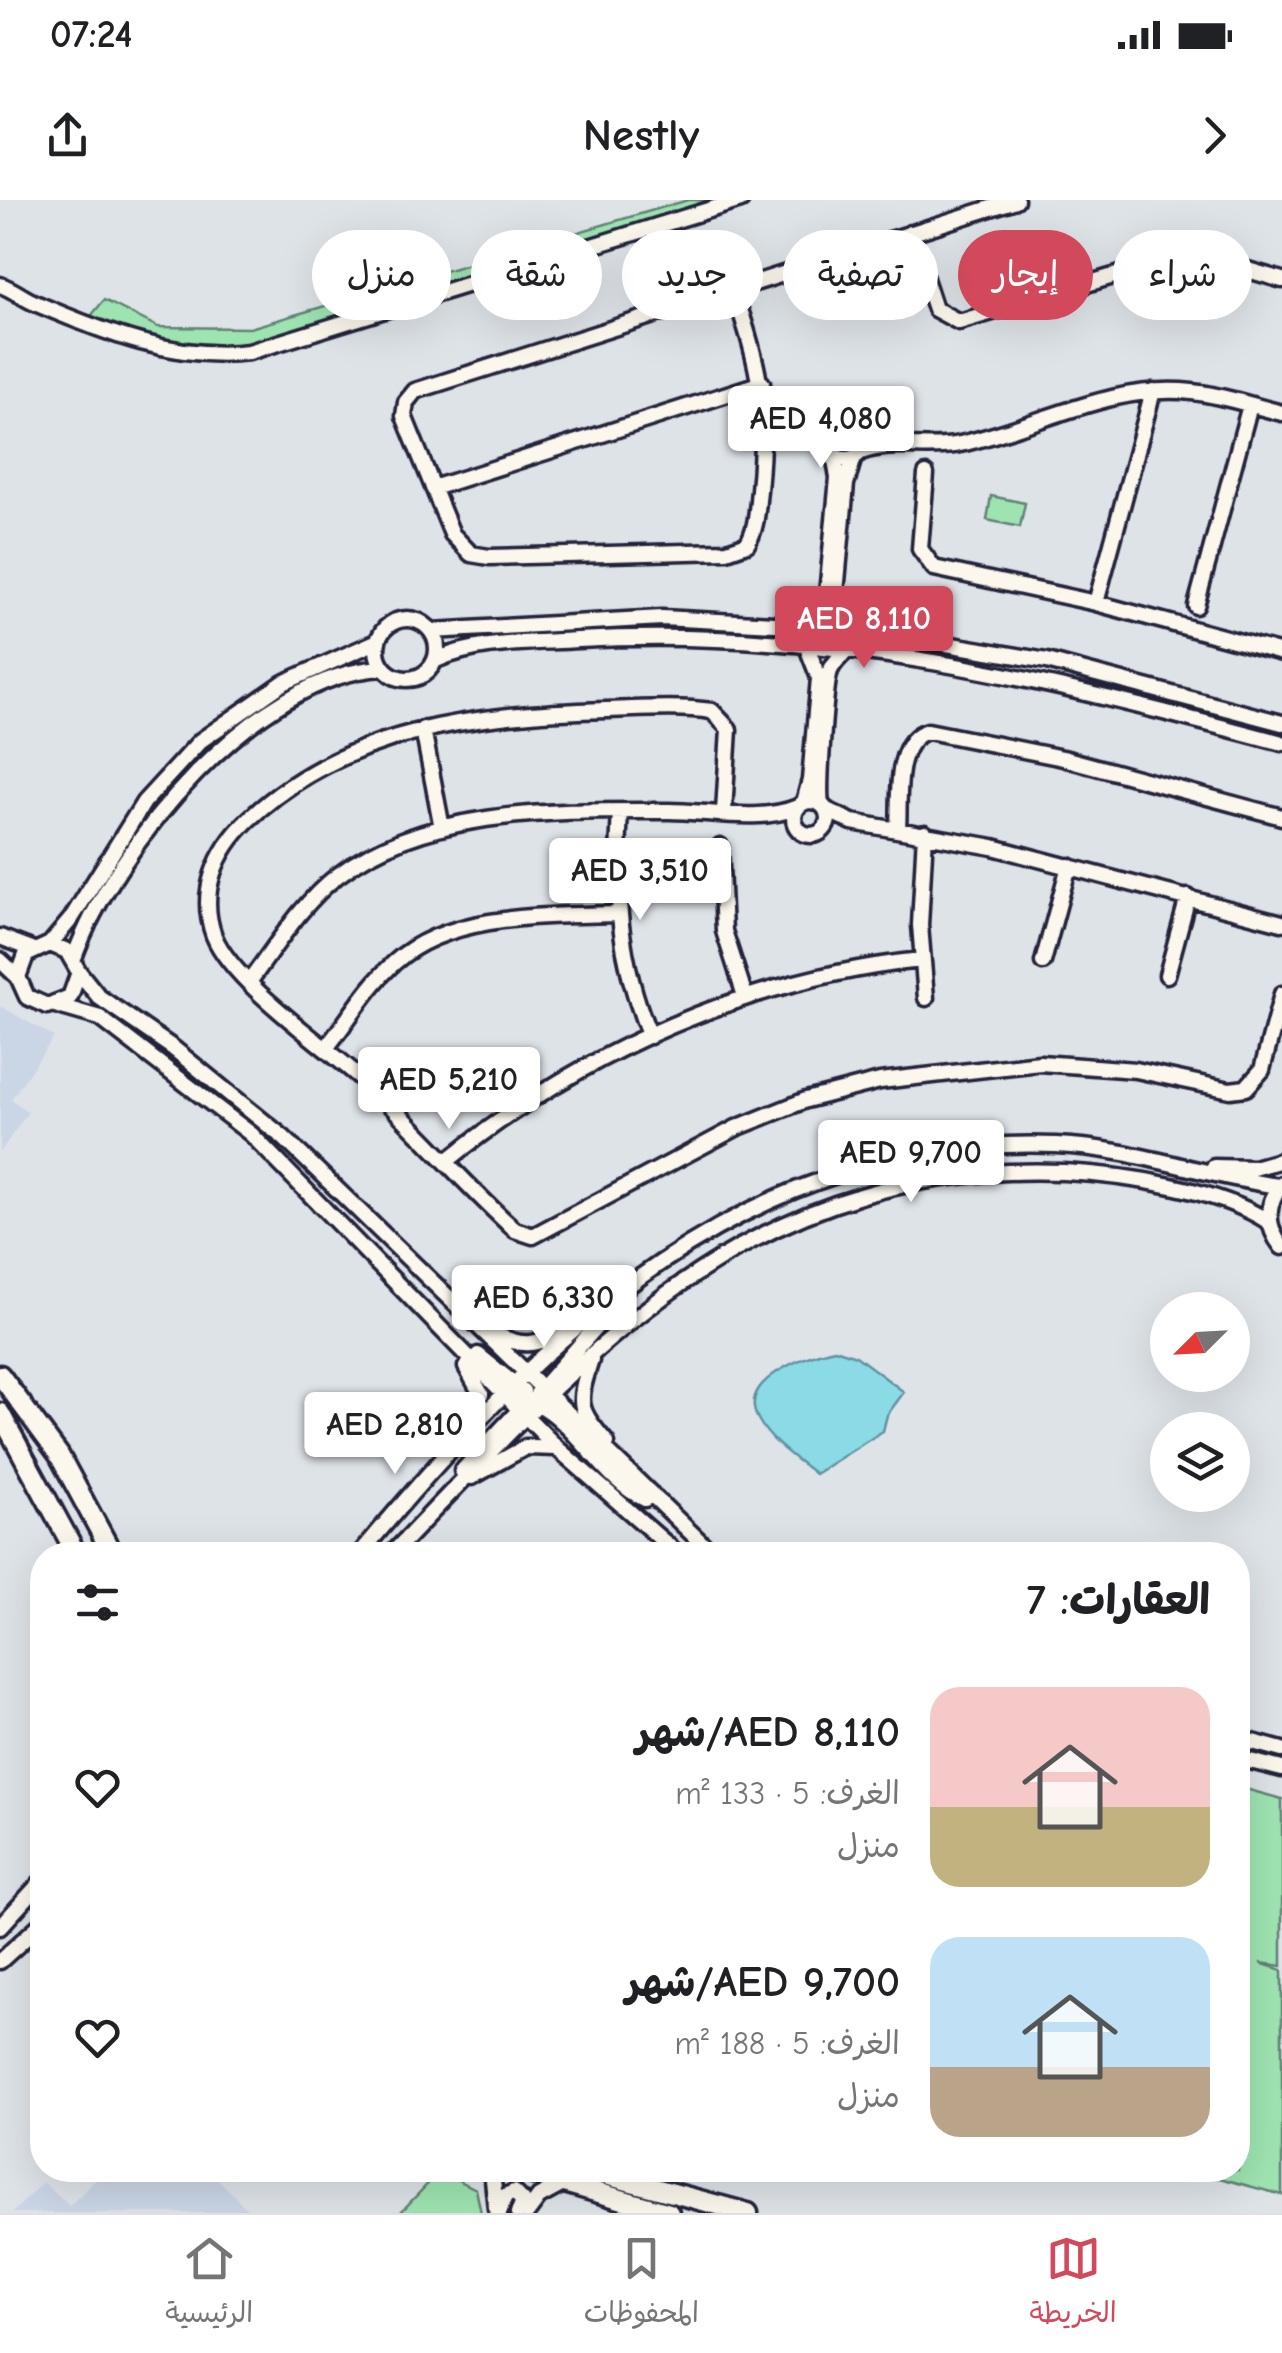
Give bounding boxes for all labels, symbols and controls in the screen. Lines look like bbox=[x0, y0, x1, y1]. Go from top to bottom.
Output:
text: 07:24 bbox=[50, 13, 132, 57]
icon: share bbox=[40, 108, 95, 163]
icon: forward bbox=[1187, 108, 1242, 163]
text: Nestly bbox=[583, 109, 699, 161]
chip: منزل bbox=[312, 230, 451, 320]
chip: شقة bbox=[471, 230, 602, 320]
chip: جديد bbox=[622, 230, 763, 320]
chip: تصفية bbox=[783, 230, 938, 320]
chip: إيجار bbox=[958, 230, 1093, 320]
chip: شراء bbox=[1113, 230, 1252, 320]
pin: AED 4,080 bbox=[707, 386, 935, 471]
text: AED 4,080 bbox=[750, 400, 892, 437]
pin: AED 8,110 bbox=[750, 586, 978, 671]
text: AED 8,110 bbox=[797, 600, 931, 637]
pin: AED 3,510 bbox=[526, 838, 754, 923]
text: AED 3,510 bbox=[571, 852, 709, 889]
pin: AED 5,210 bbox=[335, 1047, 563, 1132]
text: AED 5,210 bbox=[380, 1061, 518, 1098]
pin: AED 9,700 bbox=[797, 1120, 1025, 1205]
text: AED 9,700 bbox=[840, 1134, 982, 1171]
pin: AED 6,330 bbox=[430, 1265, 658, 1350]
text: AED 6,330 bbox=[474, 1279, 614, 1316]
north arrow bbox=[1150, 1292, 1250, 1392]
map controls bbox=[1150, 1292, 1250, 1512]
pin: AED 2,810 bbox=[281, 1392, 509, 1477]
text: AED 2,810 bbox=[326, 1406, 464, 1443]
button: layers bbox=[1150, 1412, 1250, 1512]
icon: filters bbox=[70, 1575, 125, 1630]
text: العقارات: 7 bbox=[1027, 1576, 1210, 1625]
text: AED 8,110/شهر bbox=[636, 1708, 900, 1757]
icon: home bbox=[1010, 1727, 1130, 1847]
icon: heart bbox=[70, 1760, 125, 1815]
text: الغرف: 5 · 133 m² bbox=[675, 1775, 900, 1812]
text: منزل bbox=[837, 1828, 900, 1865]
text: AED 9,700/شهر bbox=[626, 1958, 900, 2007]
icon: home bbox=[1010, 1977, 1130, 2097]
icon: heart bbox=[70, 2010, 125, 2065]
text: الغرف: 5 · 188 m² bbox=[675, 2025, 900, 2062]
text: منزل bbox=[837, 2078, 900, 2115]
tab: الرئيسية bbox=[165, 2231, 253, 2337]
tab: المحفوظات bbox=[584, 2231, 699, 2337]
tab: الخريطة bbox=[1029, 2231, 1117, 2337]

